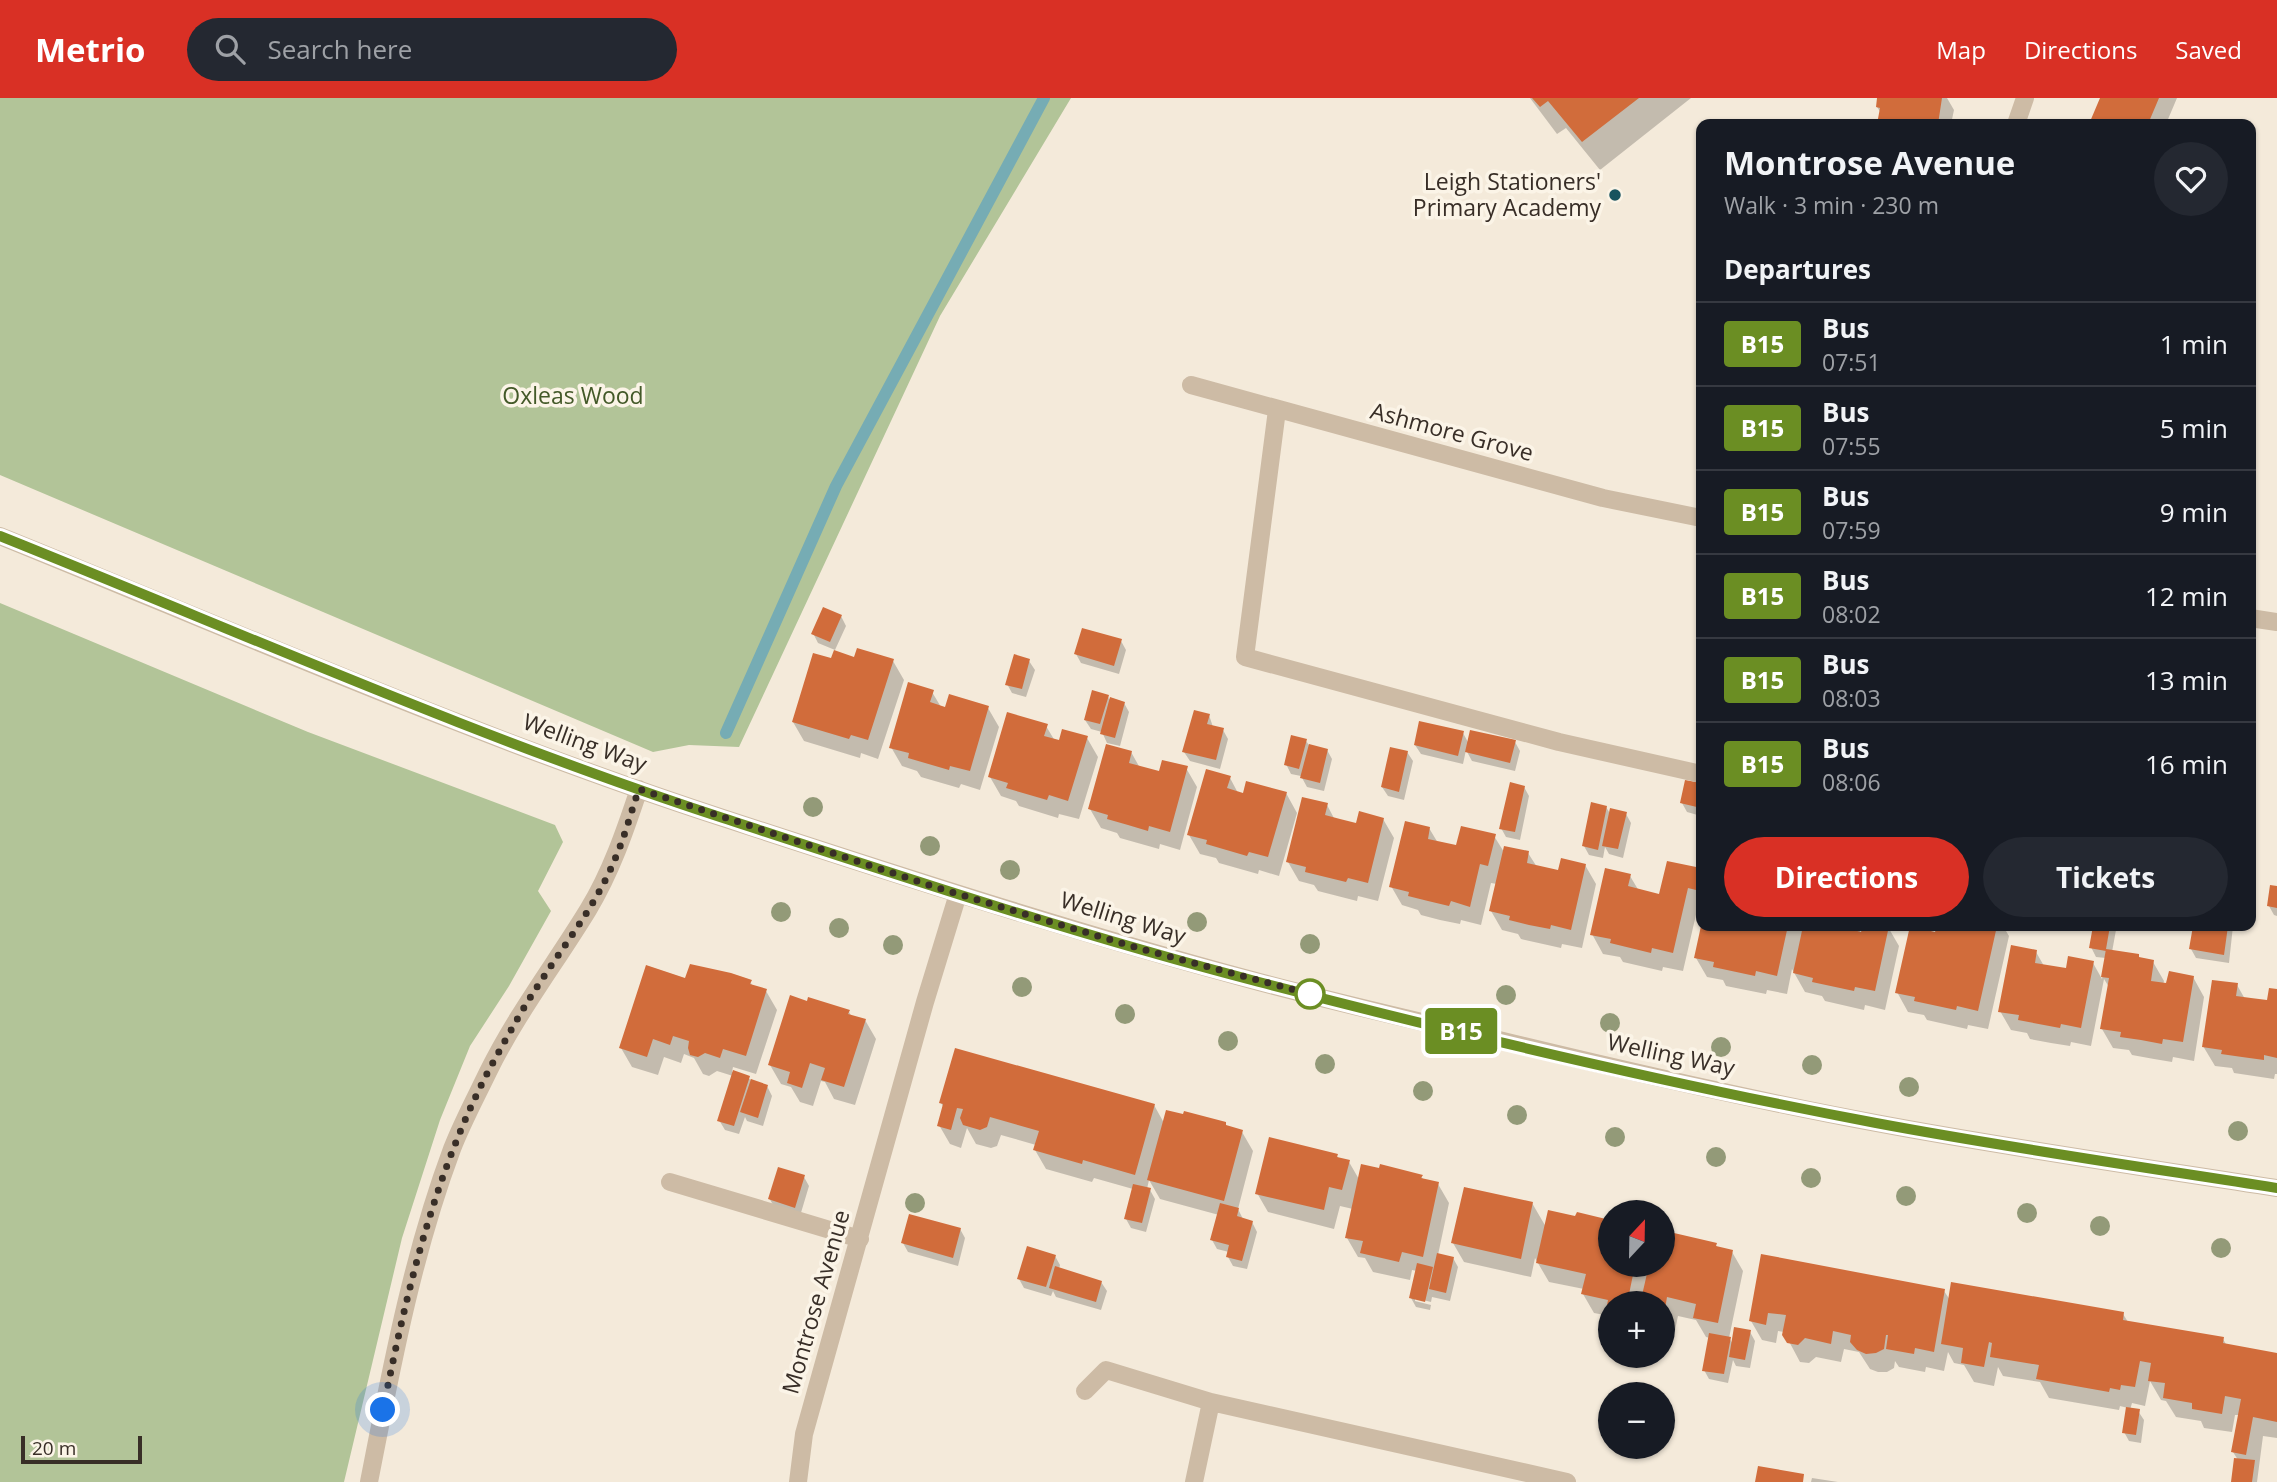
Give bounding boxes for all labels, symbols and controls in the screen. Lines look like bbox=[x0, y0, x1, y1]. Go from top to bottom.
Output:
search box bbox=[187, 18, 677, 81]
text: Metrio bbox=[35, 27, 145, 72]
icon: search bbox=[211, 30, 249, 68]
text: Search here bbox=[267, 31, 412, 67]
text: Map bbox=[1936, 33, 1986, 66]
text: Directions bbox=[2024, 33, 2137, 66]
text: Saved bbox=[2175, 33, 2242, 66]
text: Montrose Avenue bbox=[1724, 140, 2015, 185]
button: heart bbox=[2154, 142, 2228, 216]
place label: Leigh Stationers' Primary Academy bbox=[1413, 165, 1601, 223]
marker: Leigh Stationers' Primary Academy bbox=[1607, 187, 1623, 203]
text: Walk · 3 min · 230 m bbox=[1724, 189, 1939, 221]
text: Departures bbox=[1724, 251, 1871, 287]
text: Bus bbox=[1822, 310, 1869, 346]
text: 1 min bbox=[2160, 326, 2228, 362]
text: B15 bbox=[1741, 327, 1784, 360]
text: 07:51 bbox=[1822, 346, 1881, 378]
park label: Oxleas Wood bbox=[502, 379, 644, 411]
street label: Ashmore Grove bbox=[1367, 394, 1537, 468]
text: Bus bbox=[1822, 394, 1869, 430]
text: 5 min bbox=[2160, 410, 2228, 446]
text: B15 bbox=[1741, 411, 1784, 444]
text: 07:55 bbox=[1822, 430, 1881, 462]
text: Bus bbox=[1822, 478, 1869, 514]
text: 9 min bbox=[2160, 494, 2228, 530]
text: B15 bbox=[1741, 495, 1784, 528]
text: 07:59 bbox=[1822, 514, 1881, 546]
text: Bus bbox=[1822, 562, 1869, 598]
text: 12 min bbox=[2145, 578, 2228, 614]
text: B15 bbox=[1741, 579, 1784, 612]
text: 08:02 bbox=[1822, 598, 1881, 630]
text: Bus bbox=[1822, 646, 1869, 682]
text: 13 min bbox=[2145, 662, 2228, 698]
text: B15 bbox=[1741, 663, 1784, 696]
text: 08:03 bbox=[1822, 682, 1881, 714]
street label: Welling Way bbox=[519, 705, 652, 779]
text: Bus bbox=[1822, 730, 1869, 766]
text: 16 min bbox=[2145, 746, 2228, 782]
text: B15 bbox=[1741, 747, 1784, 780]
text: 08:06 bbox=[1822, 766, 1881, 798]
button: Directions bbox=[1724, 837, 1969, 917]
button: Tickets bbox=[1983, 837, 2228, 917]
street label: Welling Way bbox=[1057, 883, 1190, 951]
unlabelled marker bbox=[1295, 979, 1325, 1009]
line badge: B15 bbox=[1421, 1008, 1501, 1054]
text: B15 bbox=[1439, 1014, 1483, 1047]
street label: Welling Way bbox=[1604, 1025, 1738, 1083]
north arrow bbox=[1598, 1200, 1675, 1278]
map controls bbox=[1598, 1200, 1675, 1459]
street label: Montrose Avenue bbox=[773, 1206, 857, 1397]
button: + bbox=[1598, 1291, 1675, 1368]
button: − bbox=[1598, 1382, 1675, 1459]
your location bbox=[365, 1392, 400, 1427]
scale bar bbox=[21, 1433, 142, 1465]
text: 20 m bbox=[32, 1435, 76, 1461]

